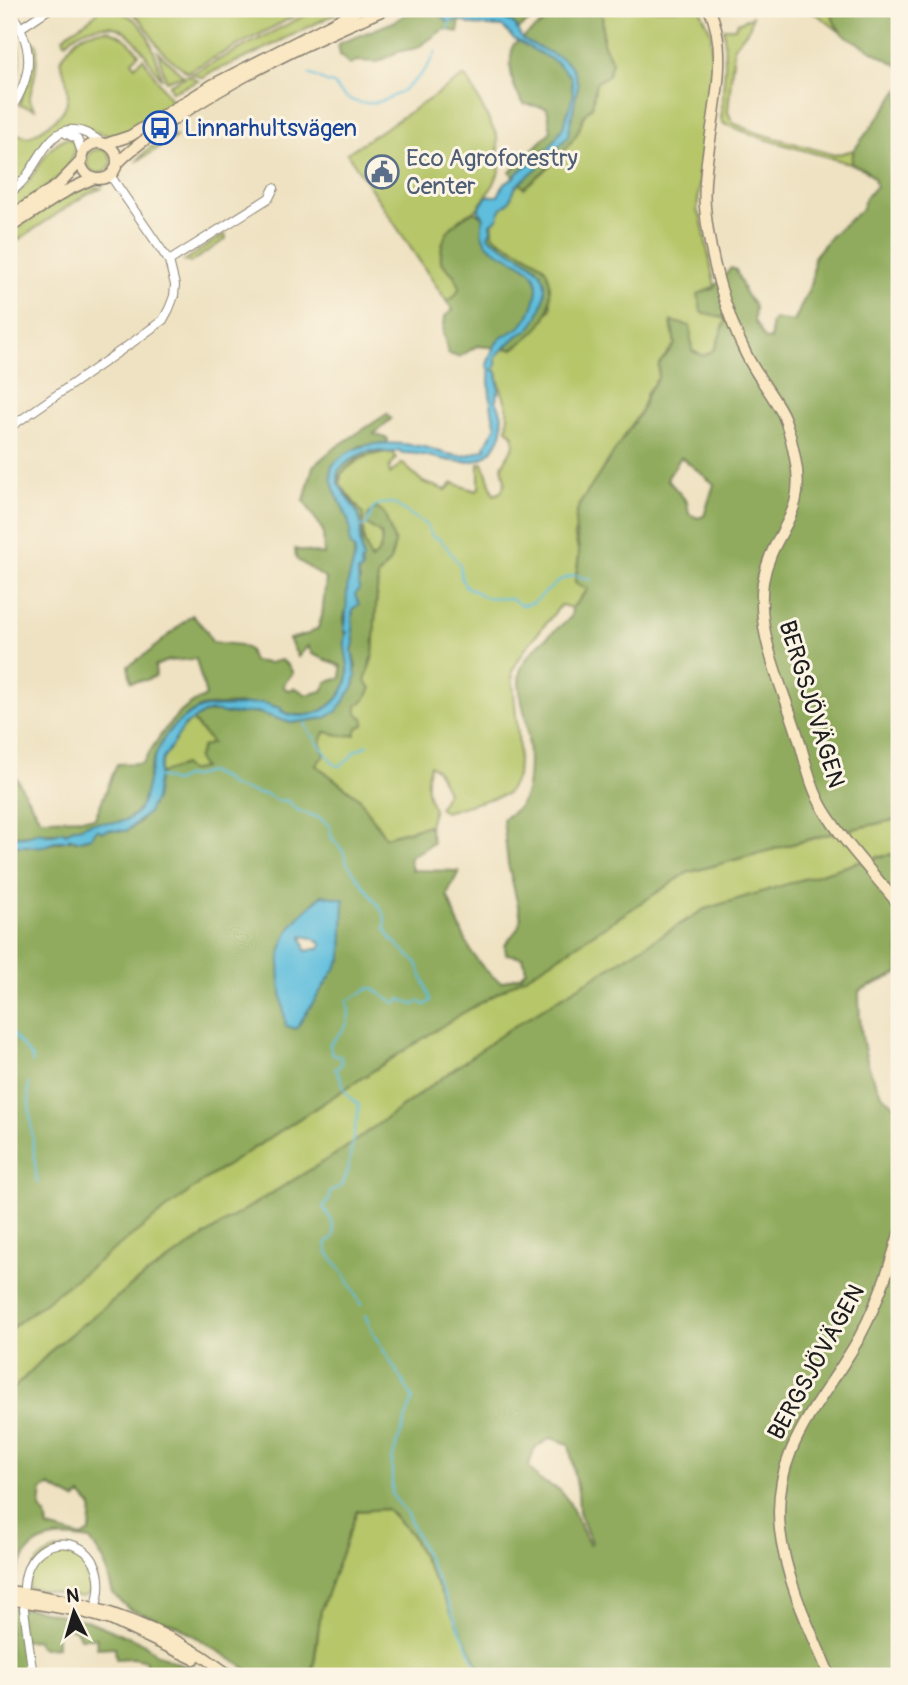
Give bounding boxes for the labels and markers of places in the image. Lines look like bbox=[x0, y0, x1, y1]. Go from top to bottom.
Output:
bus stop icon: Linnarhultsvägen bbox=[141, 109, 179, 147]
place label: Linnarhultsvägen bbox=[184, 114, 357, 143]
place label: Eco Agroforestry Center bbox=[406, 144, 578, 201]
public building icon: Eco Agroforestry Center bbox=[363, 153, 401, 191]

